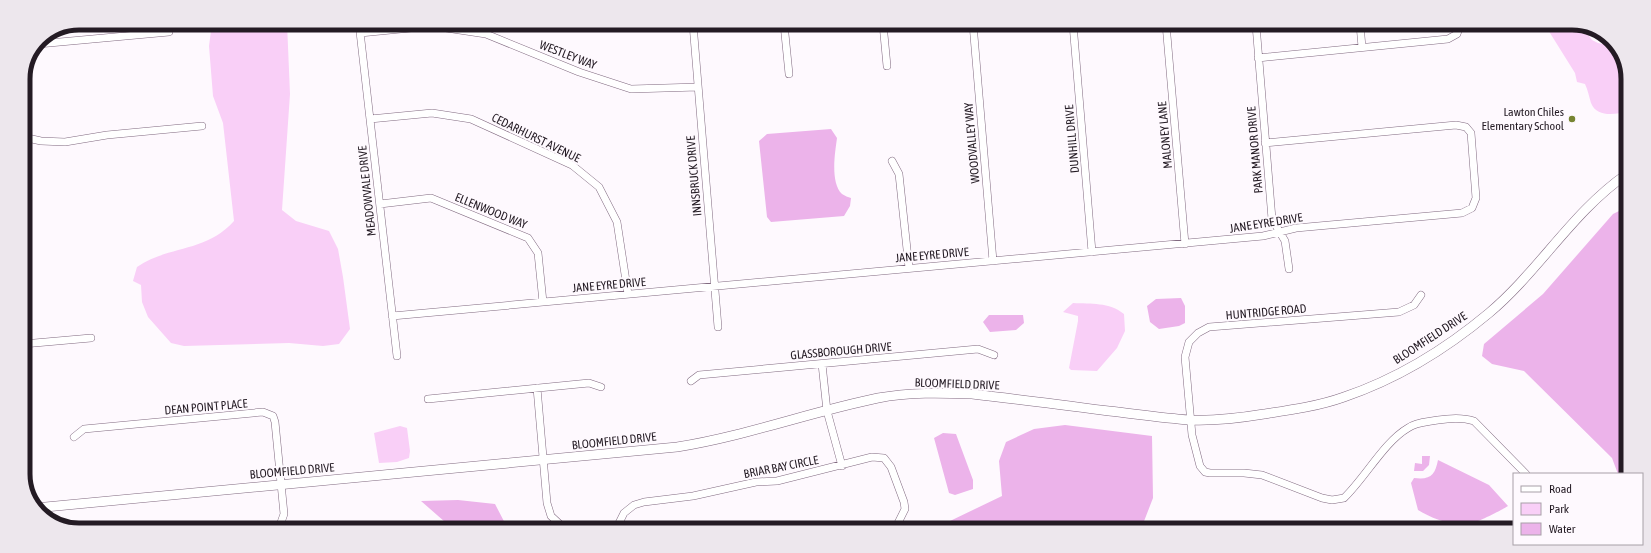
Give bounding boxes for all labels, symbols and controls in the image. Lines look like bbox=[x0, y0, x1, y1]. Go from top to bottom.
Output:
street label: WESTLEY WAY bbox=[538, 38, 599, 73]
street label: WOODVALLEY WAY bbox=[961, 101, 983, 184]
street label: MALONEY LANE bbox=[1155, 101, 1175, 169]
street label: DUNHILL DRIVE bbox=[1062, 104, 1082, 174]
place label: Lawton Chiles Elementary School bbox=[1482, 105, 1565, 133]
street label: PARK MANOR DRIVE bbox=[1244, 106, 1266, 194]
street label: CEDARHURST AVENUE bbox=[489, 110, 583, 166]
marker: Lawton Chiles Elementary School bbox=[1567, 114, 1577, 124]
street label: INNSBRUCK DRIVE bbox=[684, 135, 704, 217]
street label: MEADOWVALE DRIVE bbox=[355, 145, 379, 237]
street label: ELLENWOOD WAY bbox=[453, 190, 530, 232]
street label: JANE EYRE DRIVE bbox=[1229, 210, 1303, 236]
street label: JANE EYRE DRIVE bbox=[895, 245, 969, 265]
street label: JANE EYRE DRIVE bbox=[572, 275, 646, 295]
street label: HUNTRIDGE ROAD bbox=[1225, 301, 1307, 322]
street label: BLOOMFIELD DRIVE bbox=[1391, 309, 1469, 367]
street label: GLASSBOROUGH DRIVE bbox=[790, 340, 892, 362]
street label: BLOOMFIELD DRIVE bbox=[914, 376, 1000, 392]
street label: DEAN POINT PLACE bbox=[164, 396, 248, 418]
street label: BLOOMFIELD DRIVE bbox=[571, 430, 657, 452]
street label: BRIAR BAY CIRCLE bbox=[742, 453, 820, 481]
street label: BLOOMFIELD DRIVE bbox=[249, 460, 335, 482]
legend bbox=[1513, 473, 1643, 545]
text: Road bbox=[1549, 482, 1572, 496]
text: Park bbox=[1549, 502, 1570, 516]
text: Water bbox=[1549, 522, 1576, 536]

